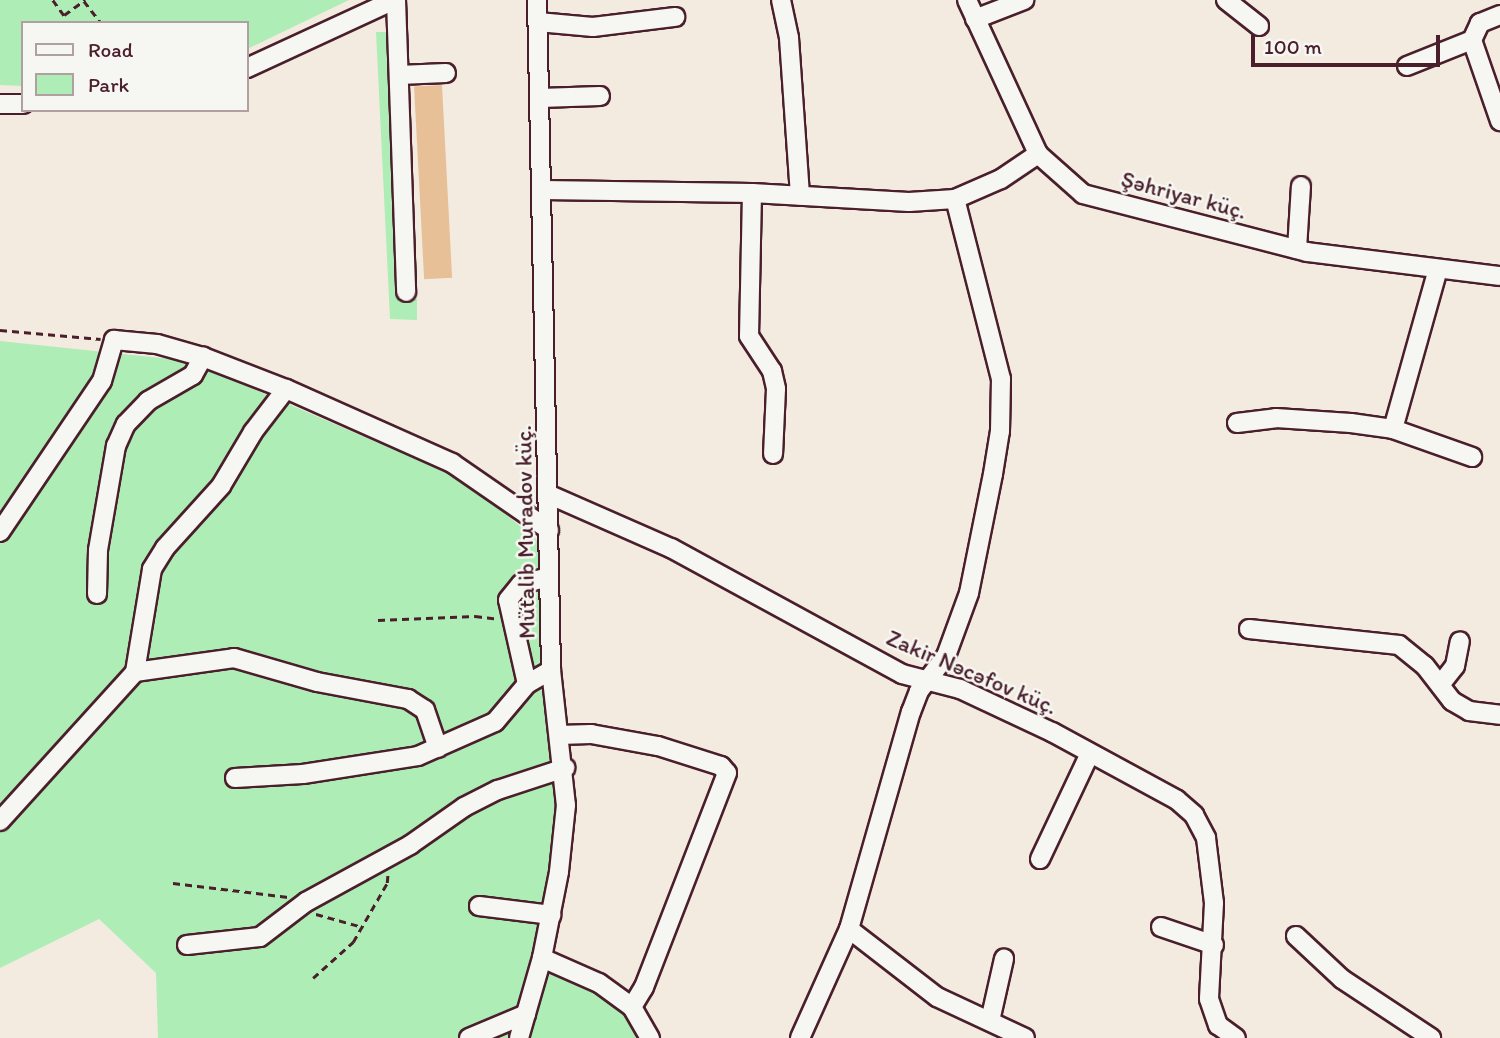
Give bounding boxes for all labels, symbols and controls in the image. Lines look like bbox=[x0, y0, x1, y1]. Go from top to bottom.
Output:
legend bbox=[21, 21, 248, 112]
scale bar bbox=[1255, 21, 1444, 65]
text: 100 m bbox=[1264, 34, 1322, 59]
text: Road bbox=[88, 37, 133, 62]
text: Park bbox=[88, 72, 129, 97]
street label: Şəhriyar küç. bbox=[1118, 165, 1250, 225]
street label: Mütalib Muradov küç. bbox=[509, 425, 541, 639]
street label: Zakir Nəcəfov küç. bbox=[882, 624, 1062, 720]

